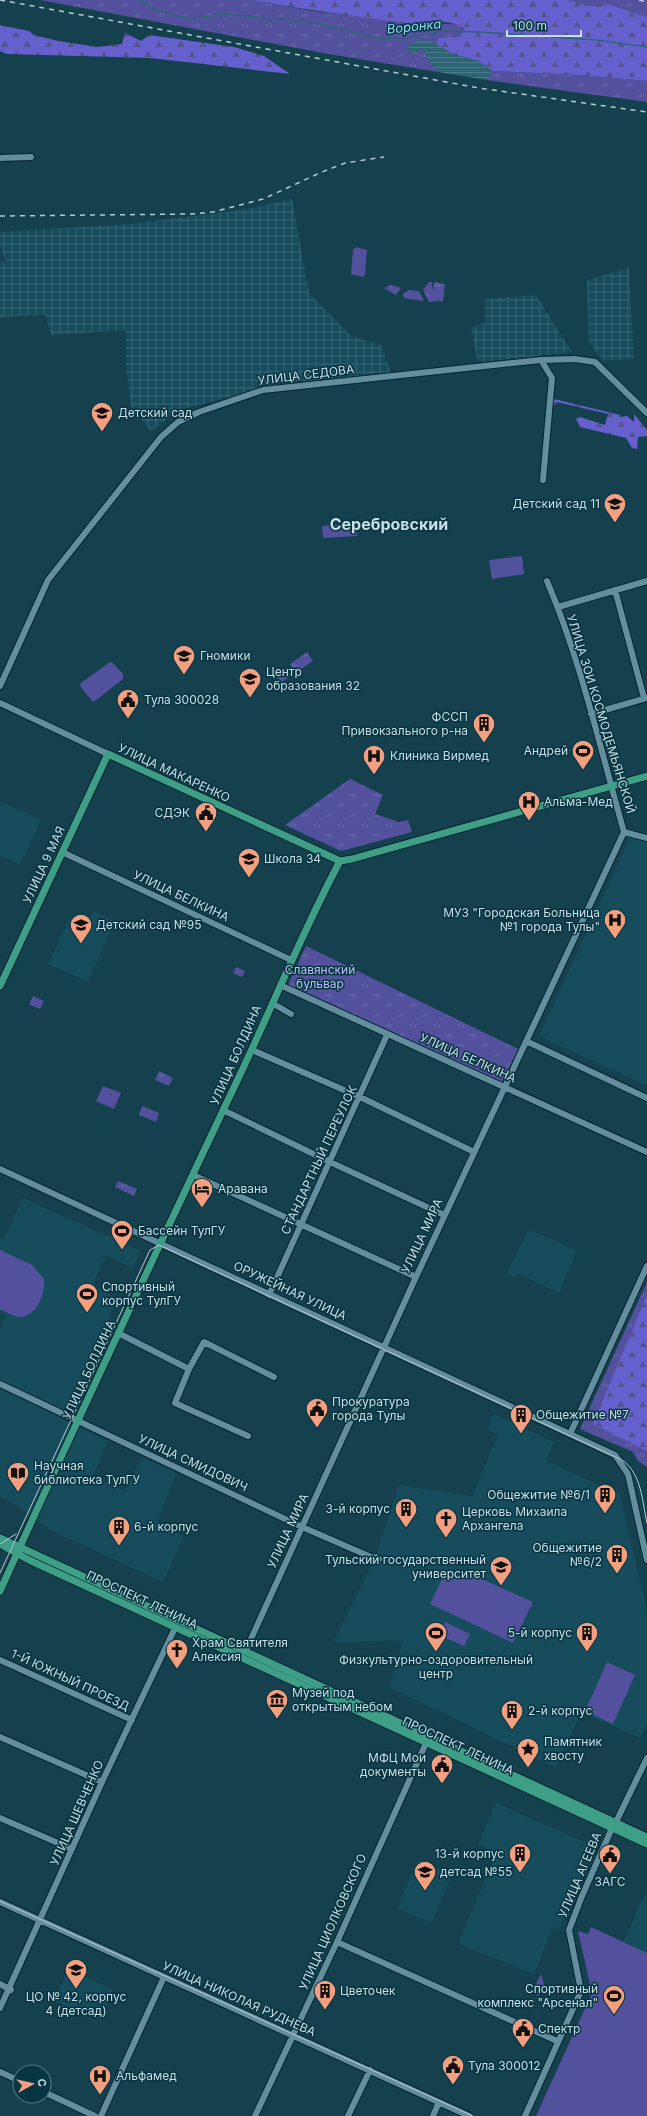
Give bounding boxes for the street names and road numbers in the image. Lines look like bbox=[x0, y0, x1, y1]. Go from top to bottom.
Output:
street label: УЛИЦА СЕДОВА bbox=[257, 361, 355, 388]
street label: УЛИЦА ЗОИ КОСМОДЕМЬЯНСКОЙ bbox=[564, 612, 639, 815]
street label: УЛИЦА МАКАРЕНКО bbox=[116, 740, 233, 805]
street label: УЛИЦА 9 МАЯ bbox=[19, 824, 68, 906]
street label: УЛИЦА БЕЛКИНА bbox=[131, 867, 232, 924]
street label: УЛИЦА БОЛДИНА bbox=[207, 1002, 264, 1107]
street label: УЛИЦА БЕЛКИНА bbox=[418, 1030, 519, 1086]
street label: СТАНДАРТНЫЙ ПЕРЕУЛОК bbox=[277, 1083, 360, 1237]
street label: УЛИЦА МИРА bbox=[398, 1196, 445, 1276]
street label: ОРУЖЕЙНАЯ УЛИЦА bbox=[231, 1258, 349, 1323]
street label: УЛИЦА БОЛДИНА bbox=[59, 1318, 118, 1422]
street label: УЛИЦА СМИДОВИЧ bbox=[136, 1431, 250, 1494]
street label: УЛИЦА МИРА bbox=[264, 1491, 311, 1571]
street label: ПРОСПЕКТ ЛЕНИНА bbox=[84, 1567, 200, 1632]
street label: 1-Й ЮЖНЫЙ ПРОЕЗД bbox=[9, 1646, 132, 1714]
street label: ПРОСПЕКТ ЛЕНИНА bbox=[400, 1713, 516, 1778]
street label: УЛИЦА ШЕВЧЕНКО bbox=[47, 1758, 107, 1868]
street label: УЛИЦА АГЕЕВА bbox=[555, 1830, 604, 1920]
street label: УЛИЦА ЦИОЛКОВСКОГО bbox=[296, 1851, 369, 1992]
street label: УЛИЦА НИКОЛАЯ РУДНЕВА bbox=[160, 1958, 318, 2039]

